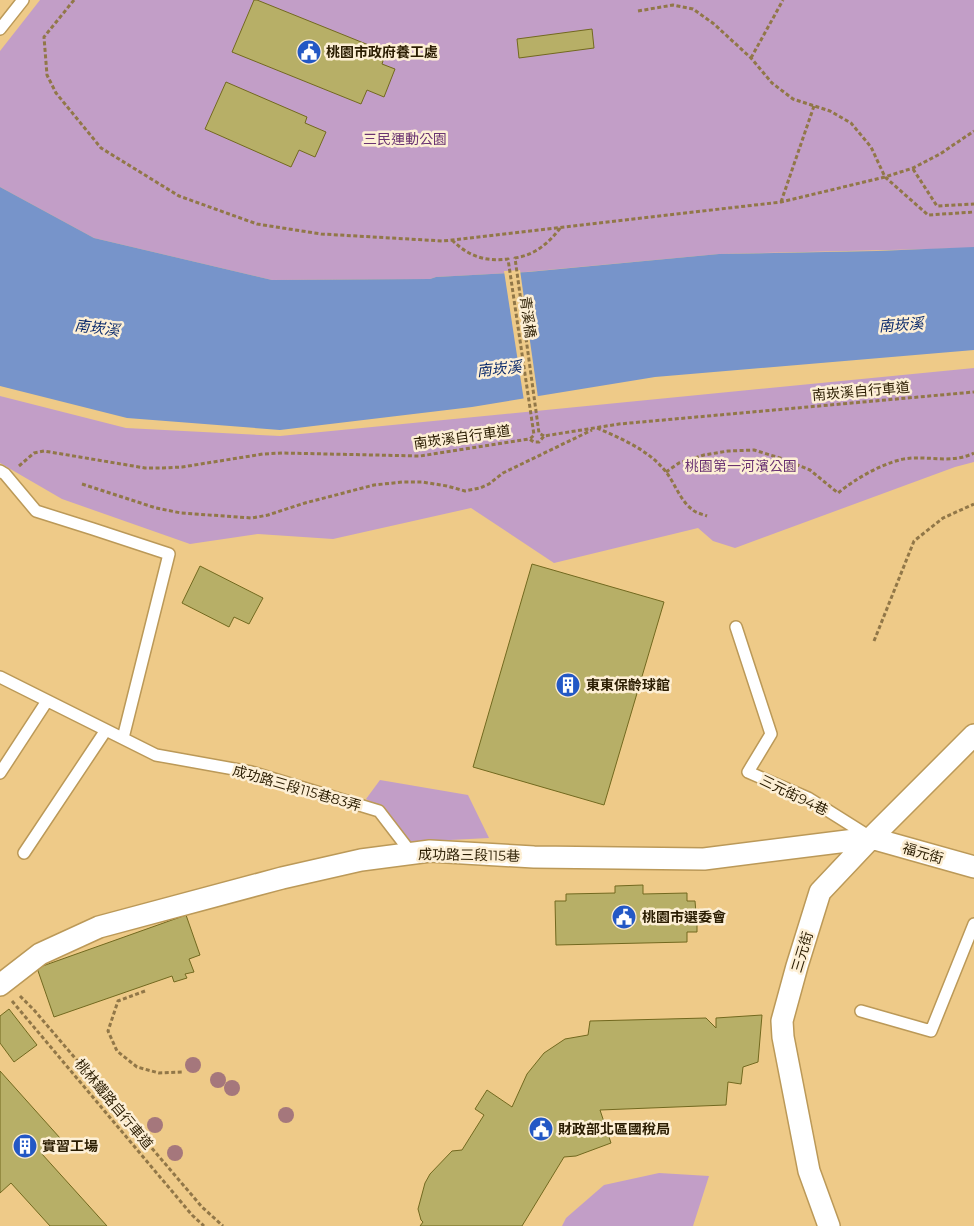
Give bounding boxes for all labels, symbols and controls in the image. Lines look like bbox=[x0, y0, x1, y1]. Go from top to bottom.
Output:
public building icon: 桃園市政府養工處 bbox=[296, 39, 322, 65]
place label: 桃園市政府養工處 bbox=[326, 43, 438, 61]
park label: 三民運動公園 bbox=[363, 130, 447, 148]
street label: 青溪橋 bbox=[516, 295, 540, 339]
water label: 南崁溪 bbox=[878, 313, 926, 336]
water label: 南崁溪 bbox=[74, 315, 123, 340]
water label: 南崁溪 bbox=[476, 356, 524, 380]
street label: 南崁溪自行車道 bbox=[811, 378, 911, 404]
street label: 南崁溪自行車道 bbox=[412, 421, 512, 453]
park label: 桃園第一河濱公園 bbox=[685, 457, 797, 475]
building icon: 東東保齡球館 bbox=[555, 672, 581, 698]
place label: 東東保齡球館 bbox=[586, 676, 670, 694]
street label: 成功路三段115巷83弄 bbox=[231, 761, 363, 815]
street label: 三元街94巷 bbox=[757, 771, 831, 819]
street label: 福元街 bbox=[900, 839, 946, 867]
street label: 成功路三段115巷 bbox=[418, 845, 520, 865]
public building icon: 桃園市選委會 bbox=[611, 904, 637, 930]
place label: 桃園市選委會 bbox=[642, 908, 726, 926]
street label: 三元街 bbox=[787, 929, 817, 975]
street label: 桃林鐵路自行車道 bbox=[71, 1055, 157, 1153]
public building icon: 財政部北區國稅局 bbox=[528, 1116, 554, 1142]
place label: 財政部北區國稅局 bbox=[558, 1120, 670, 1138]
building icon: 實習工場 bbox=[12, 1133, 38, 1159]
place label: 實習工場 bbox=[42, 1137, 98, 1155]

